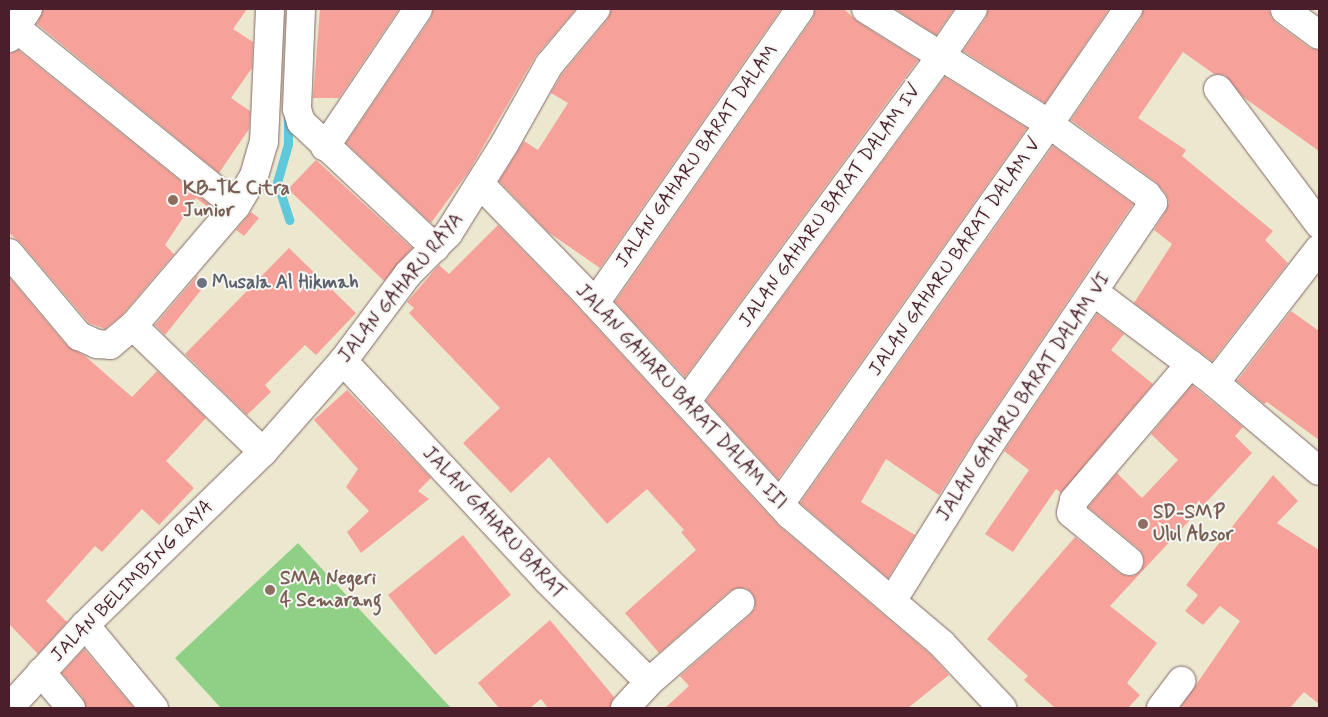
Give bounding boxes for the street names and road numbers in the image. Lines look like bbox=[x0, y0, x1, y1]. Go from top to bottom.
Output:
street label: JALAN GAHARU BARAT DALAM bbox=[611, 40, 783, 272]
street label: JALAN GAHARU BARAT DALAM IV bbox=[734, 80, 926, 332]
street label: JALAN GAHARU BARAT DALAM V bbox=[864, 134, 1046, 380]
street label: JALAN GAHARU RAYA bbox=[334, 209, 468, 367]
street label: JALAN GAHARU BARAT DALAM VI bbox=[932, 269, 1116, 525]
street label: JALAN GAHARU BARAT DALAM III bbox=[571, 280, 791, 514]
street label: JALAN GAHARU BARAT bbox=[418, 442, 570, 604]
street label: JALAN BELIMBING RAYA bbox=[48, 497, 216, 665]

